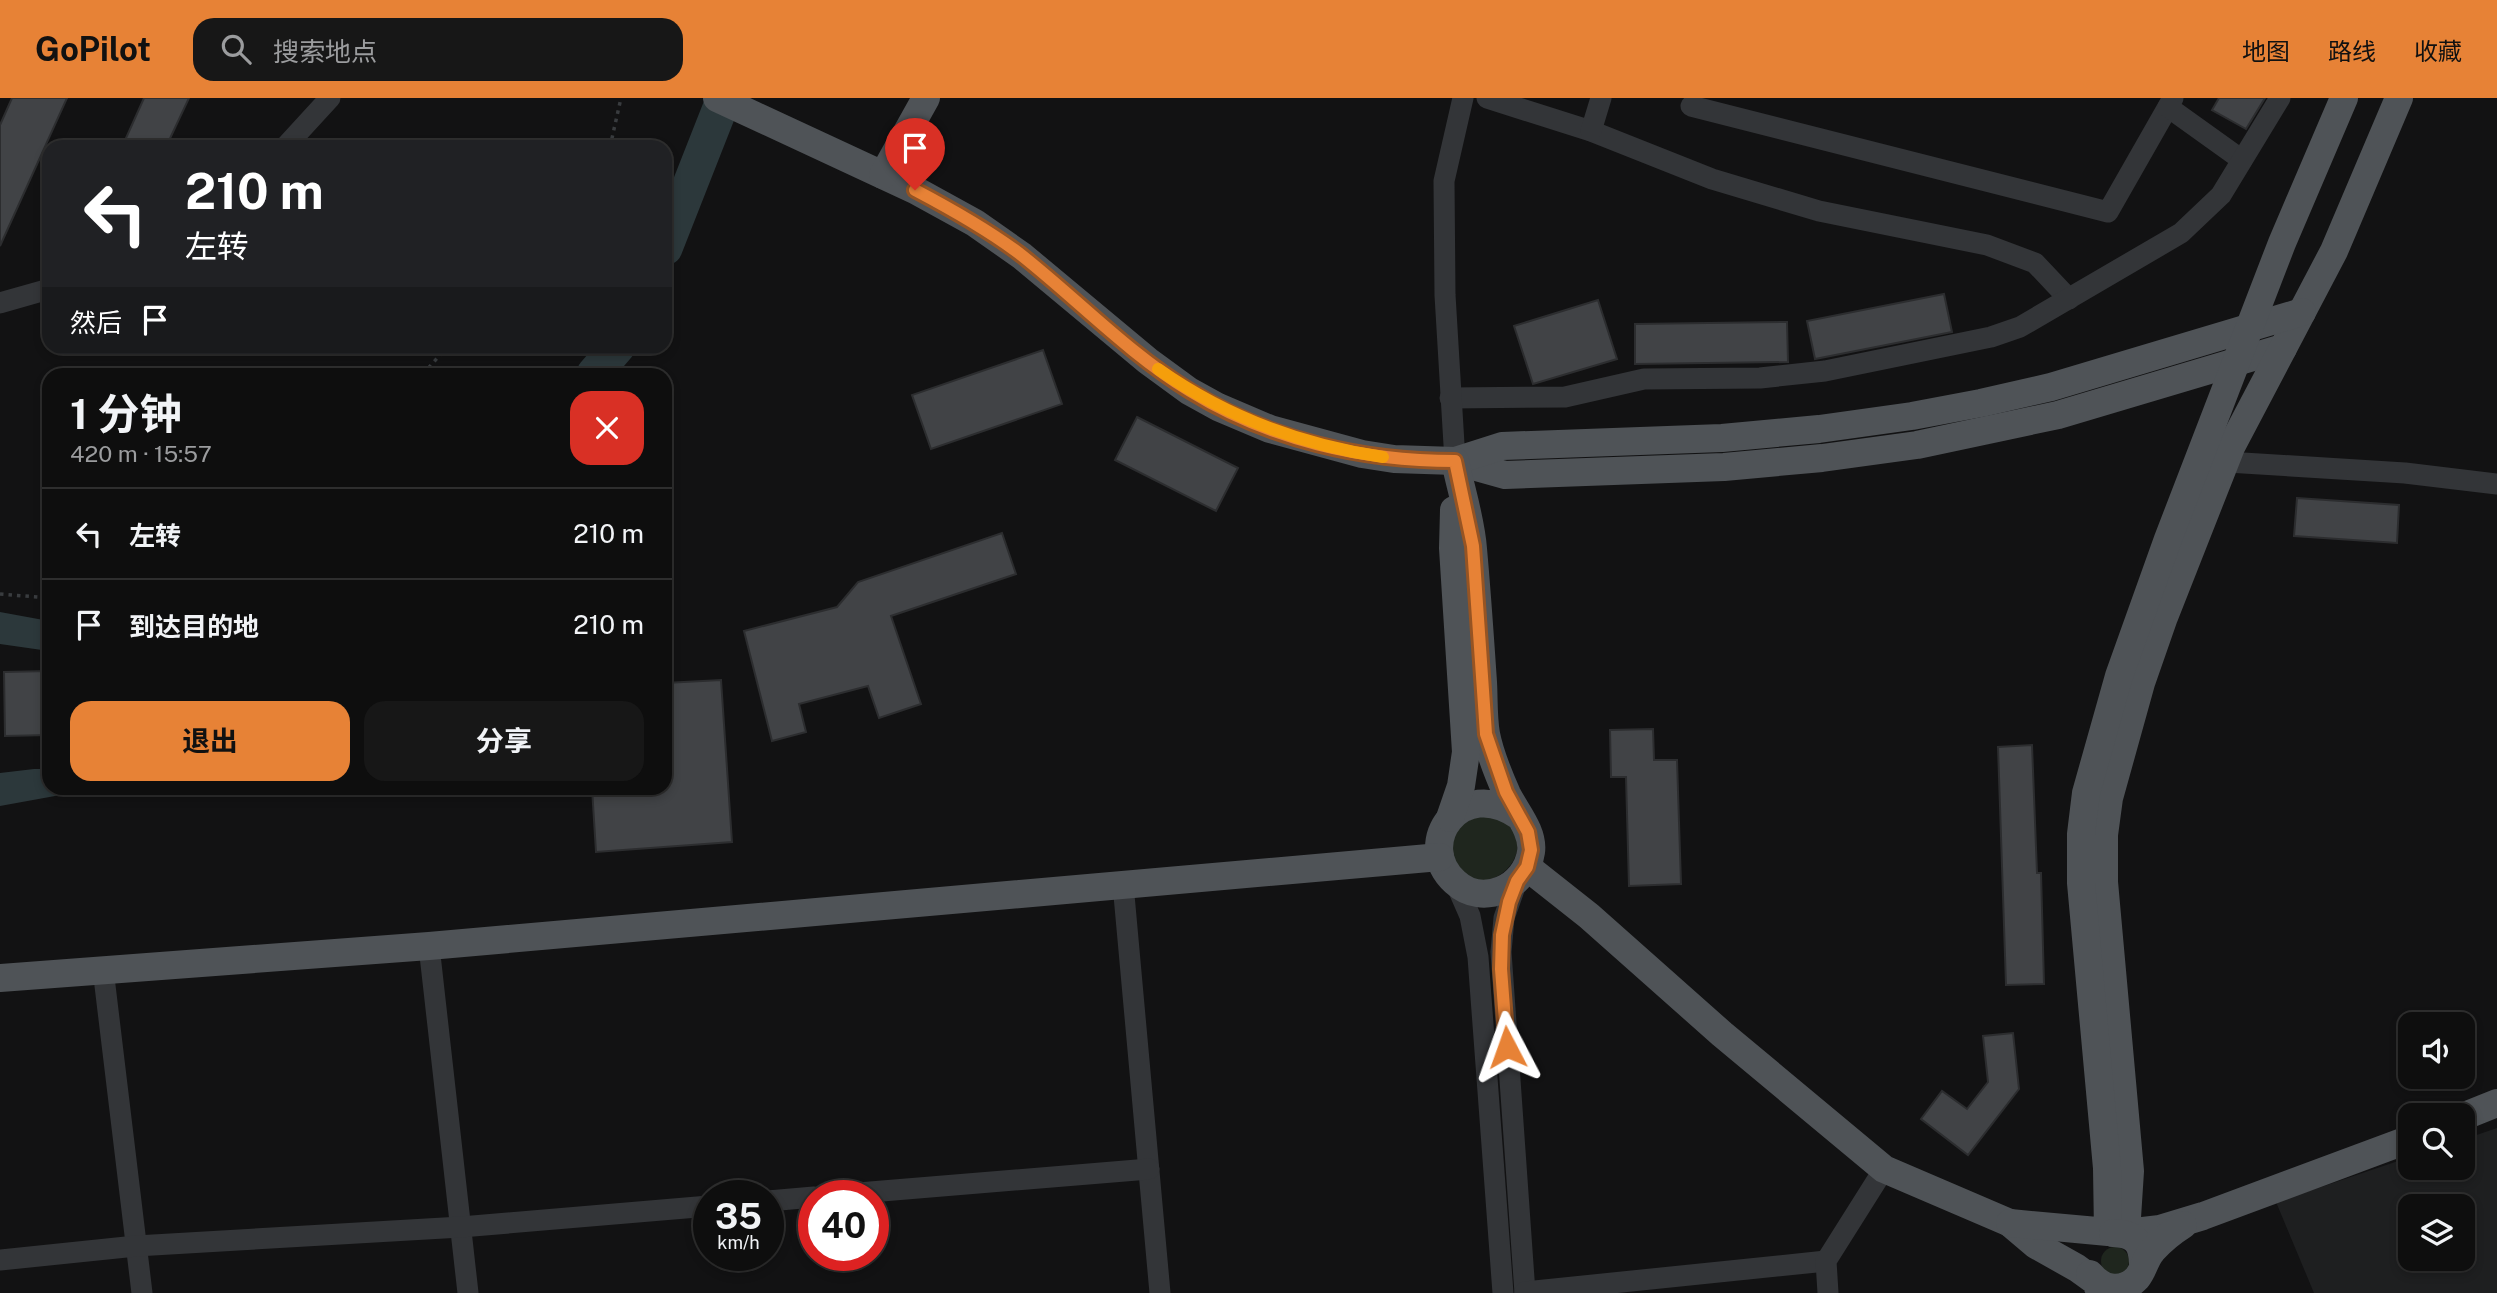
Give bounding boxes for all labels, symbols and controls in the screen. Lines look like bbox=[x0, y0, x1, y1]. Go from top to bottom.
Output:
search box bbox=[193, 18, 683, 81]
text: GoPilot bbox=[35, 30, 151, 68]
icon: search bbox=[217, 30, 255, 68]
text: 搜索地点 bbox=[273, 36, 377, 67]
text: 地图 bbox=[2242, 37, 2290, 65]
text: 路线 bbox=[2328, 37, 2376, 65]
text: 收藏 bbox=[2414, 37, 2462, 65]
pin bbox=[885, 118, 945, 190]
icon: arrive bbox=[896, 129, 934, 167]
text: 210 m bbox=[185, 162, 324, 220]
icon: left bbox=[70, 168, 161, 259]
text: 左转 bbox=[185, 228, 249, 265]
icon: arrive bbox=[136, 301, 174, 339]
text: 然后 bbox=[70, 307, 122, 338]
text: 1 分钟 bbox=[70, 389, 181, 438]
button: close bbox=[570, 391, 644, 465]
text: 420 m · 15:57 bbox=[70, 440, 212, 467]
icon: left bbox=[70, 515, 108, 553]
text: 210 m bbox=[573, 518, 644, 549]
text: 左转 bbox=[129, 520, 181, 551]
icon: arrive bbox=[70, 606, 108, 644]
text: 210 m bbox=[573, 609, 644, 640]
text: 到达目的地 bbox=[129, 611, 259, 642]
button: 退出 bbox=[70, 701, 350, 781]
button: 分享 bbox=[364, 701, 644, 781]
position arrow bbox=[1470, 1010, 1544, 1084]
map controls bbox=[2398, 1012, 2475, 1271]
button: sound bbox=[2398, 1012, 2475, 1089]
button: search bbox=[2398, 1103, 2475, 1180]
speed limit sign: 40 bbox=[798, 1180, 889, 1271]
button: layers bbox=[2398, 1194, 2475, 1271]
text: 35 bbox=[715, 1196, 762, 1237]
text: km/h bbox=[717, 1232, 760, 1253]

